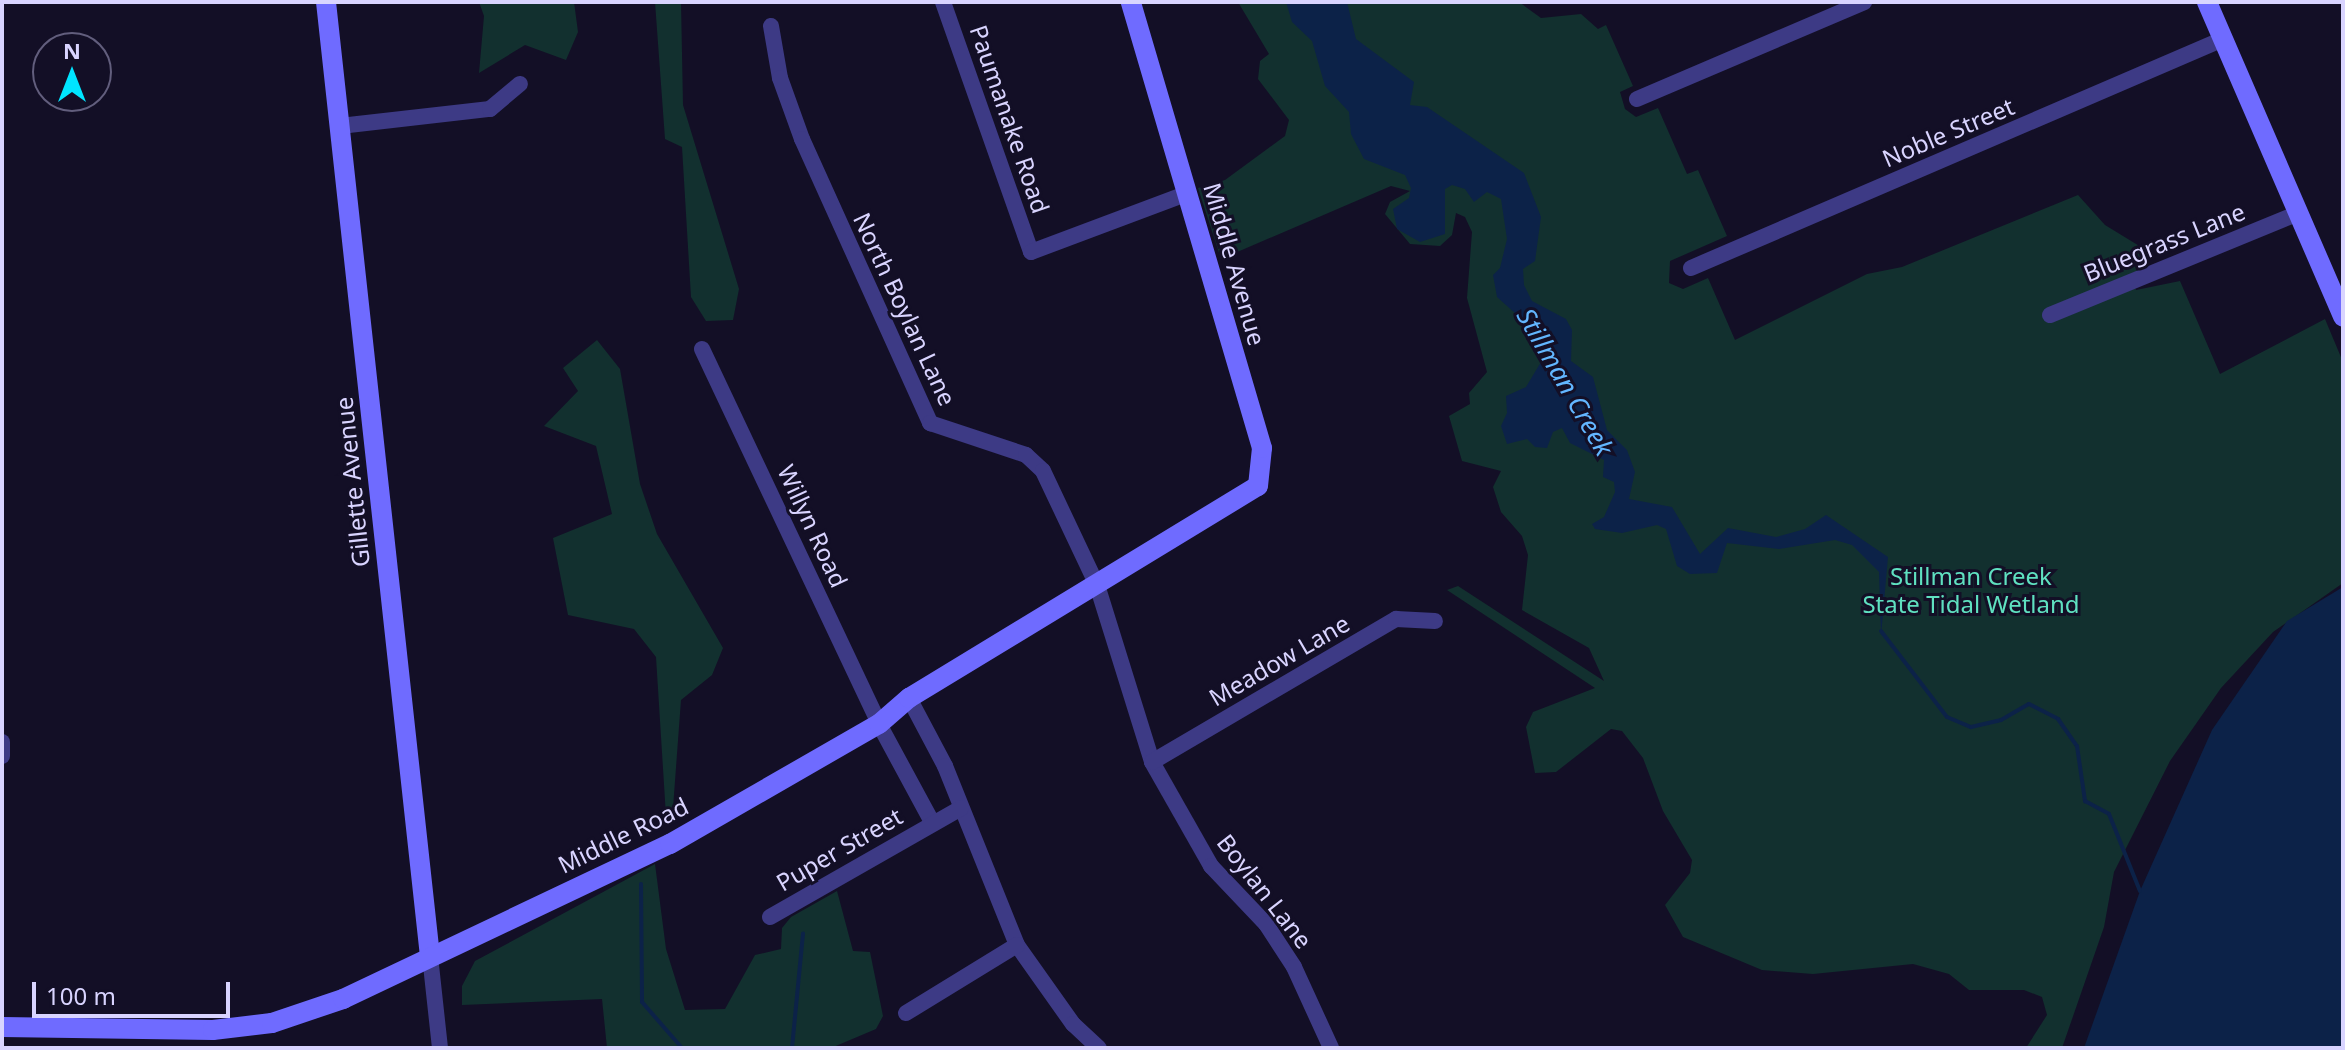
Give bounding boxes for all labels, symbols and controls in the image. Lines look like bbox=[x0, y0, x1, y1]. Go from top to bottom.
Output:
street label: Paumanake Road bbox=[964, 21, 1056, 217]
north arrow bbox=[32, 32, 112, 112]
text: N bbox=[63, 35, 81, 65]
street label: Noble Street bbox=[1878, 91, 2018, 173]
street label: Middle Avenue bbox=[1198, 179, 1272, 349]
street label: Bluegrass Lane bbox=[2079, 197, 2249, 287]
street label: North Boylan Lane bbox=[848, 208, 962, 410]
water label: Stillman Creek bbox=[1510, 303, 1620, 461]
street label: Gillette Avenue bbox=[329, 395, 375, 569]
street label: Willyn Road bbox=[772, 460, 854, 592]
park label: Stillman Creek State Tidal Wetland bbox=[1862, 562, 2080, 618]
street label: Meadow Lane bbox=[1204, 608, 1354, 712]
street label: Middle Road bbox=[553, 791, 693, 879]
street label: Puper Street bbox=[771, 801, 907, 897]
street label: Boylan Lane bbox=[1211, 828, 1319, 954]
scale bar bbox=[36, 966, 234, 1016]
text: 100 m bbox=[46, 979, 116, 1012]

